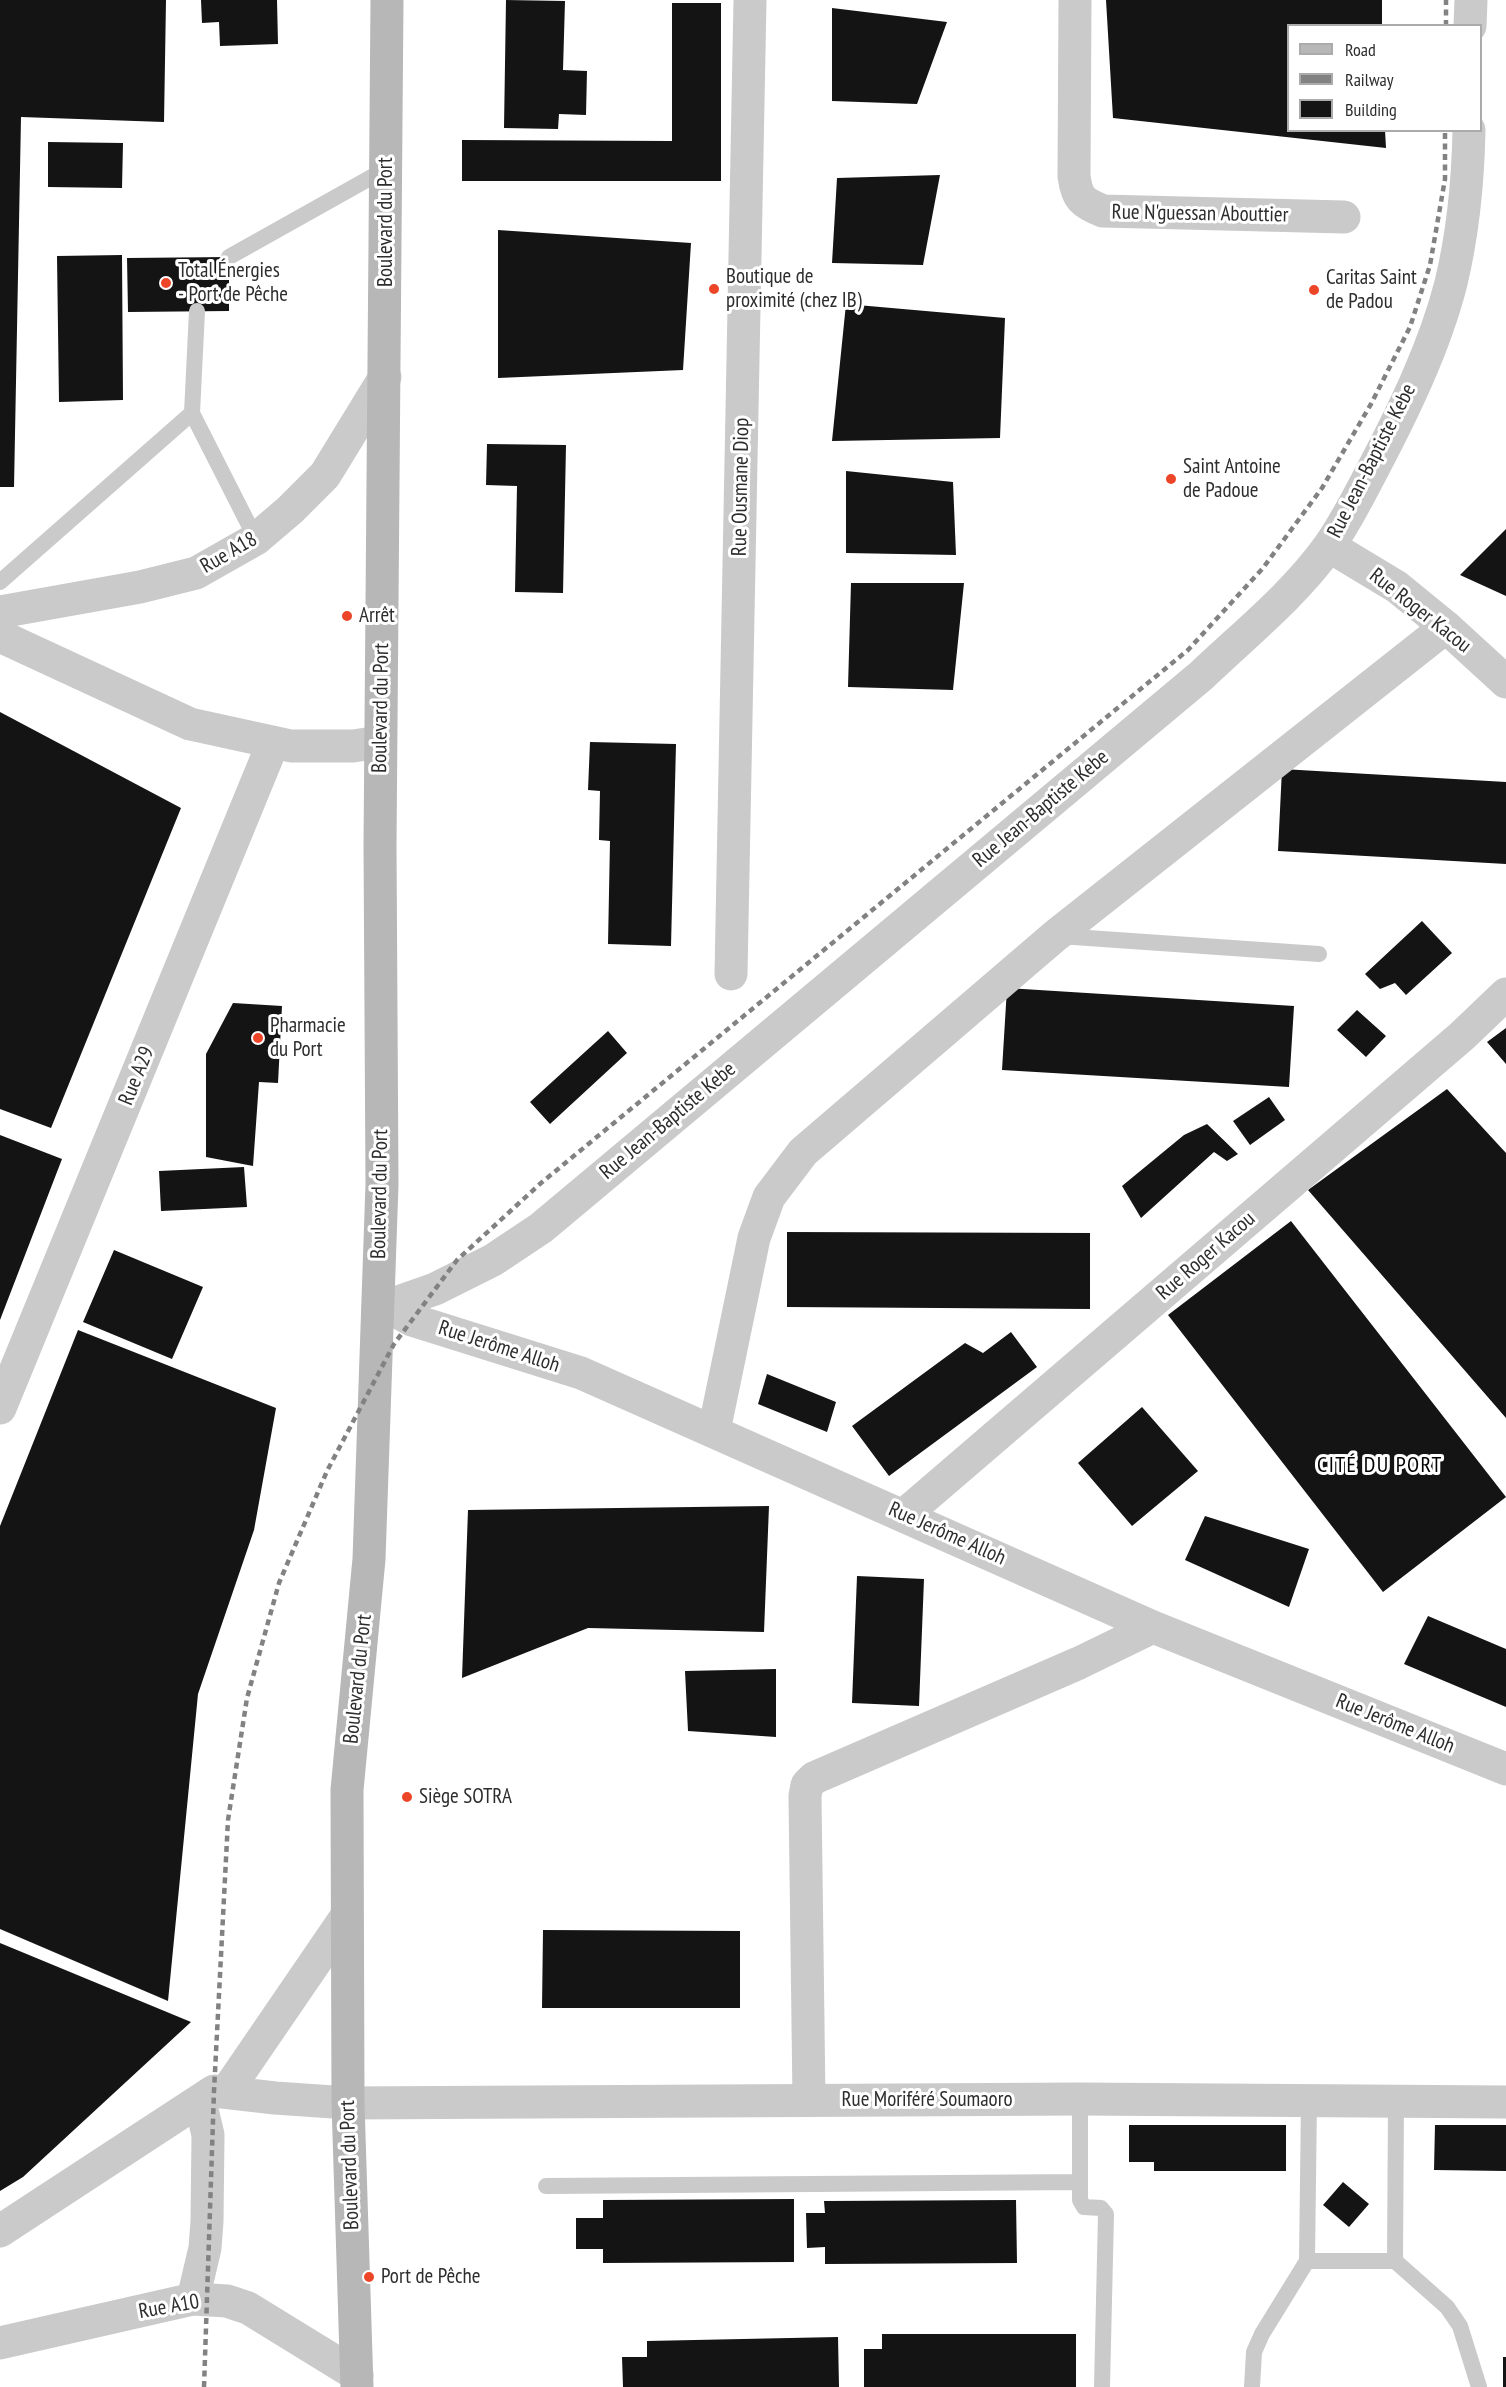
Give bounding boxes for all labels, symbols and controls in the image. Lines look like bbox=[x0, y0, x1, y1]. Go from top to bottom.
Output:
legend bbox=[1287, 24, 1482, 132]
text: Road bbox=[1345, 38, 1376, 61]
text: Railway bbox=[1345, 68, 1394, 91]
text: Building bbox=[1345, 98, 1397, 121]
street label: Boulevard du Port bbox=[373, 157, 399, 287]
street label: Rue N'guessan Abouttier bbox=[1111, 200, 1289, 228]
place label: Total Énergies - Port de Pêche bbox=[178, 258, 288, 308]
place label: Boutique de proximité (chez IB) bbox=[726, 264, 862, 314]
place label: Caritas Saint de Padou bbox=[1326, 265, 1417, 315]
marker: Total Énergies - Port de Pêche bbox=[159, 276, 173, 290]
marker: Boutique de proximité (chez IB) bbox=[707, 282, 721, 296]
marker: Caritas Saint de Padou bbox=[1307, 283, 1321, 297]
street label: Rue Jean-Baptiste Kebe bbox=[1322, 380, 1422, 542]
street label: Rue Ousmane Diop bbox=[727, 418, 755, 556]
place label: Saint Antoine de Padoue bbox=[1183, 454, 1281, 504]
marker: Saint Antoine de Padoue bbox=[1164, 472, 1178, 486]
street label: Rue A18 bbox=[196, 527, 262, 579]
street label: Rue Roger Kacou bbox=[1364, 563, 1476, 659]
place label: Arrêt bbox=[359, 603, 395, 629]
marker: Arrêt bbox=[340, 609, 354, 623]
street label: Boulevard du Port bbox=[367, 643, 395, 773]
street label: Rue Jean-Baptiste Kebe bbox=[968, 745, 1114, 873]
place label: Pharmacie du Port bbox=[270, 1013, 346, 1063]
marker: Pharmacie du Port bbox=[251, 1031, 265, 1045]
street label: Rue A29 bbox=[114, 1043, 160, 1109]
street label: Rue Jean-Baptiste Kebe bbox=[595, 1057, 741, 1185]
street label: Boulevard du Port bbox=[366, 1129, 394, 1259]
street label: Rue Roger Kacou bbox=[1152, 1206, 1260, 1306]
street label: Rue Jerôme Alloh bbox=[435, 1316, 563, 1378]
district label: CITÉ DU PORT bbox=[1317, 1453, 1443, 1479]
street label: Rue Jerôme Alloh bbox=[884, 1497, 1010, 1571]
street label: Boulevard du Port bbox=[339, 1613, 377, 1745]
street label: Rue Jerôme Alloh bbox=[1332, 1689, 1458, 1759]
place label: Siège SOTRA bbox=[419, 1784, 512, 1810]
marker: Siège SOTRA bbox=[400, 1790, 414, 1804]
street label: Rue Moriféré Soumaoro bbox=[841, 2087, 1013, 2113]
street label: Boulevard du Port bbox=[335, 2100, 365, 2230]
place label: Port de Pêche bbox=[381, 2264, 480, 2290]
marker: Port de Pêche bbox=[362, 2270, 376, 2284]
street label: Rue A10 bbox=[137, 2289, 201, 2325]

